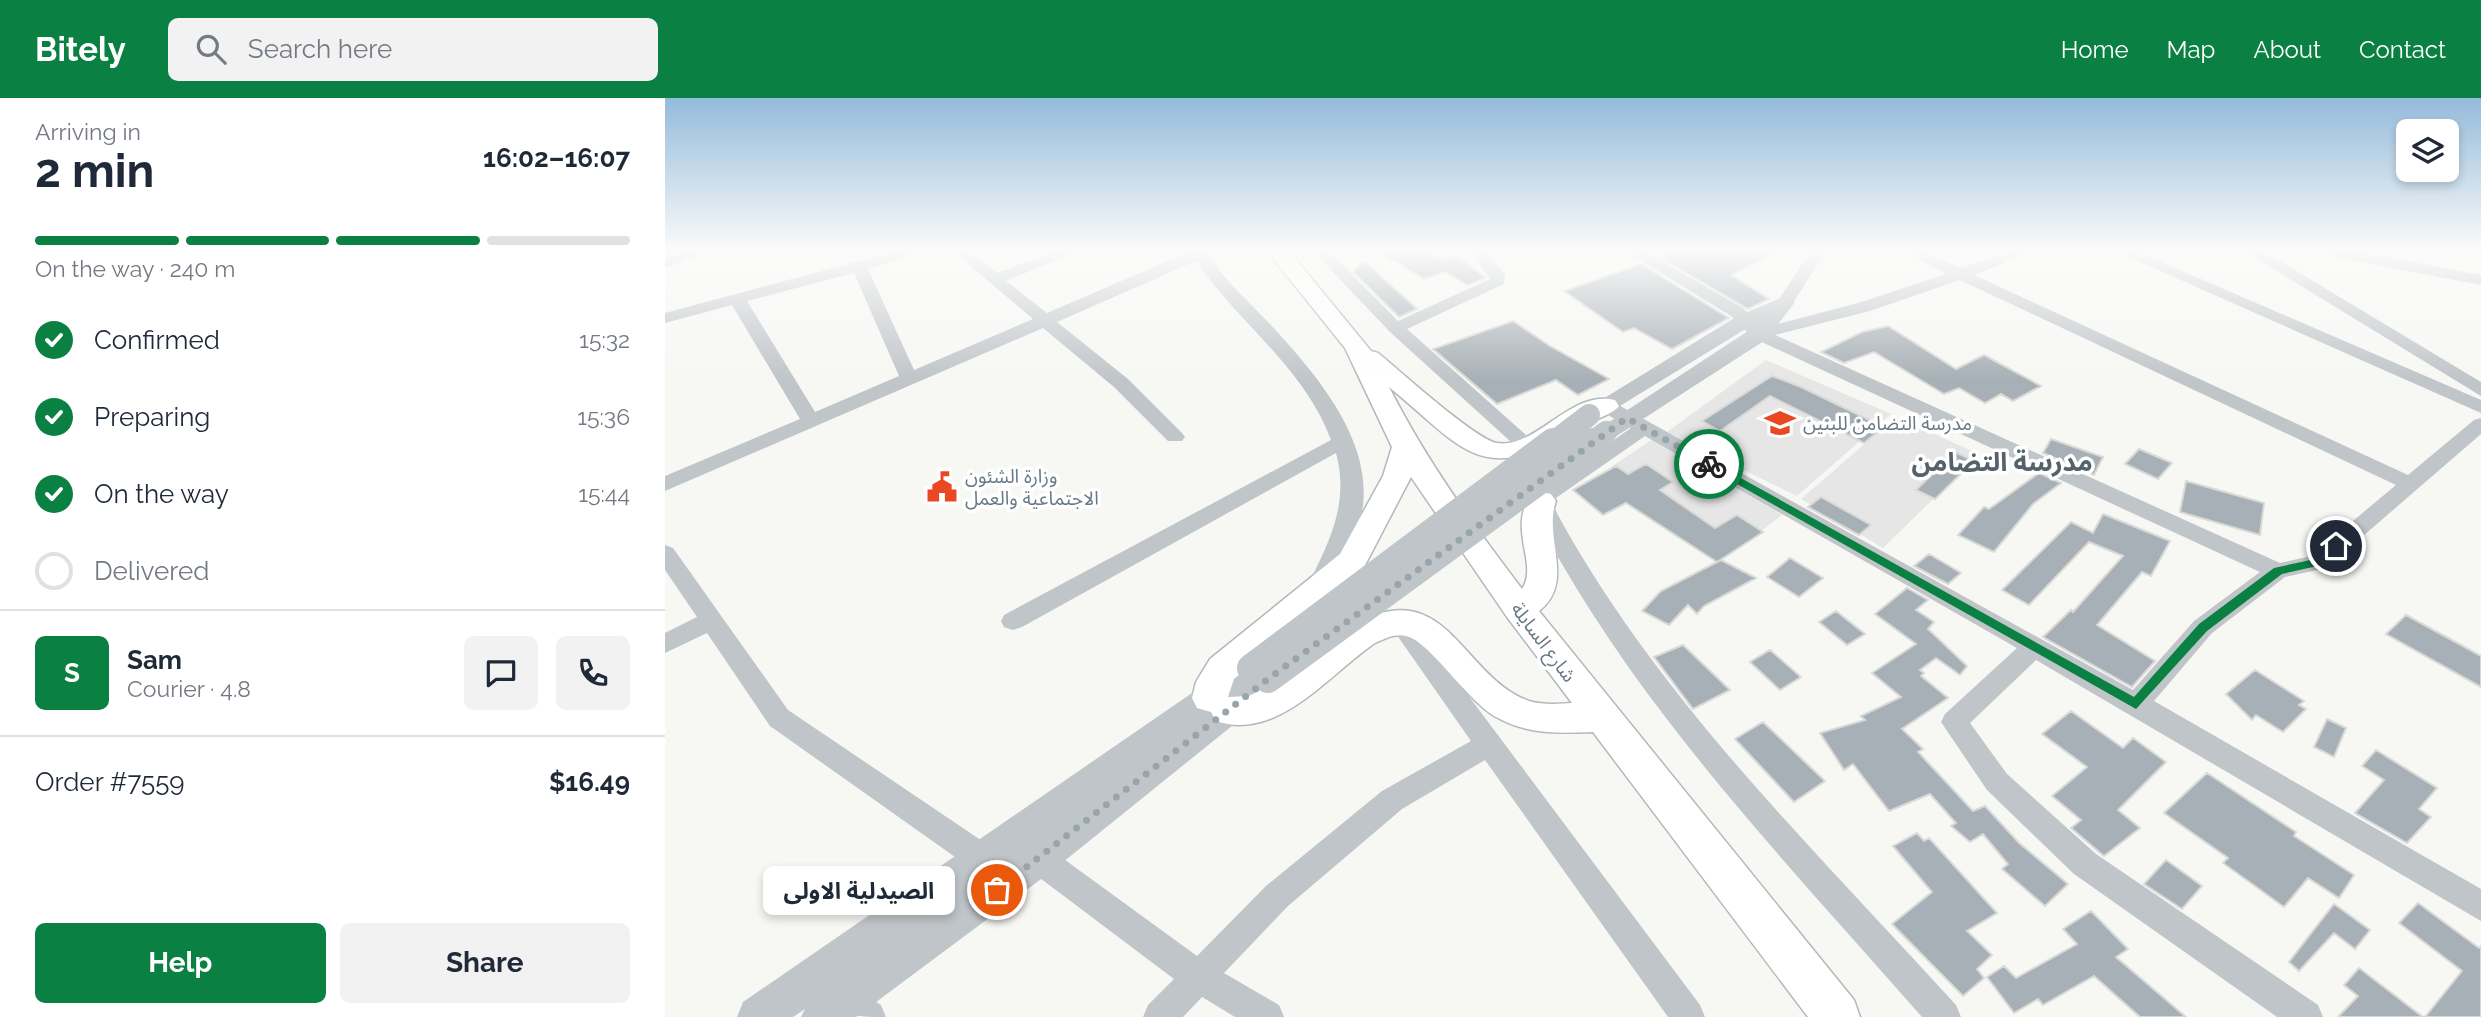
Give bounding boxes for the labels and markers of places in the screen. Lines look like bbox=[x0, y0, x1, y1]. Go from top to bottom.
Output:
school or university icon: مدرسة التضامن للبنين bbox=[1763, 406, 1797, 440]
place label: مدرسة التضامن للبنين bbox=[1803, 412, 1972, 435]
place label: وزارة الشئون الاجتماعية والعمل bbox=[965, 465, 1099, 510]
public building icon: وزارة الشئون الاجتماعية والعمل bbox=[925, 470, 959, 504]
pin bbox=[2306, 516, 2366, 576]
pin bbox=[967, 860, 1027, 920]
callout: الصيدلية الاولى bbox=[763, 866, 955, 914]

